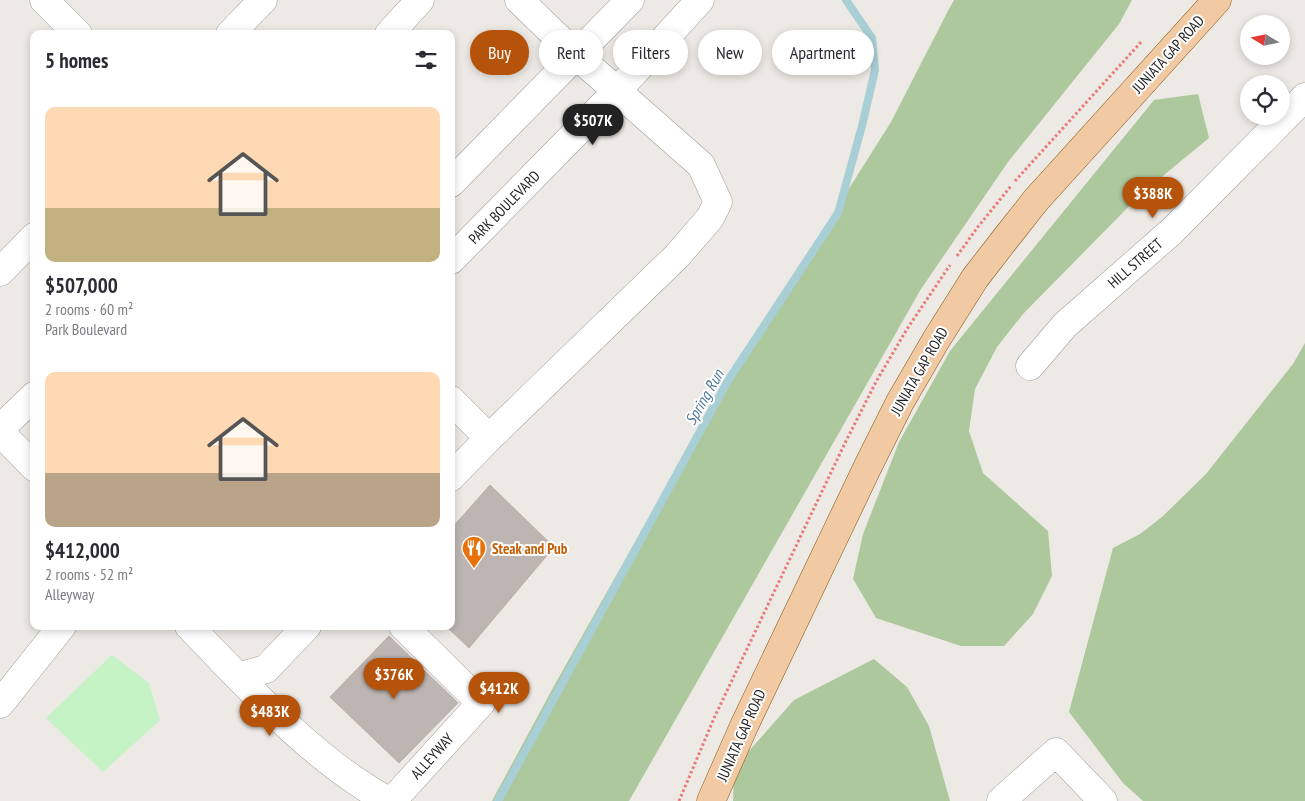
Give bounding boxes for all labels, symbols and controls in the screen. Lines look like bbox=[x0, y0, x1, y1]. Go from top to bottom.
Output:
street label: JUNIATA GAP ROAD bbox=[1127, 11, 1208, 98]
north arrow bbox=[1240, 15, 1290, 65]
map controls bbox=[1240, 15, 1290, 125]
chip: Buy bbox=[470, 30, 529, 75]
chip: Rent bbox=[539, 30, 603, 75]
chip: Filters bbox=[613, 30, 688, 75]
chip: New bbox=[698, 30, 762, 75]
chip: Apartment bbox=[772, 30, 874, 75]
icon: filters bbox=[412, 46, 440, 74]
text: 5 homes bbox=[45, 47, 108, 74]
button: locate bbox=[1240, 75, 1290, 125]
pin: $507K bbox=[558, 104, 628, 146]
text: $507K bbox=[574, 110, 612, 130]
icon: home bbox=[198, 139, 288, 229]
street label: PARK BOULEVARD bbox=[464, 166, 544, 248]
pin: $388K bbox=[1118, 176, 1188, 219]
text: $388K bbox=[1134, 183, 1172, 203]
street label: HILL STREET bbox=[1104, 234, 1167, 292]
text: $507,000 bbox=[45, 272, 118, 299]
text: 2 rooms · 60 m² bbox=[45, 299, 133, 319]
text: Park Boulevard bbox=[45, 319, 127, 339]
street label: JUNIATA GAP ROAD bbox=[886, 323, 952, 419]
water label: Spring Run bbox=[680, 365, 728, 428]
icon: home bbox=[198, 404, 288, 494]
restaurant icon: Steak and Pub bbox=[461, 535, 487, 569]
text: $412,000 bbox=[45, 537, 120, 564]
place label: Steak and Pub bbox=[492, 539, 568, 558]
text: 2 rooms · 52 m² bbox=[45, 564, 133, 584]
text: Alleyway bbox=[45, 584, 94, 604]
pin: $376K bbox=[359, 658, 429, 700]
text: $376K bbox=[375, 664, 413, 684]
pin: $412K bbox=[464, 672, 534, 714]
text: $412K bbox=[480, 678, 518, 698]
street label: JUNIATA GAP ROAD bbox=[712, 686, 770, 785]
pin: $483K bbox=[235, 694, 305, 737]
text: $483K bbox=[251, 701, 289, 721]
street label: ALLEYWAY bbox=[406, 729, 458, 783]

